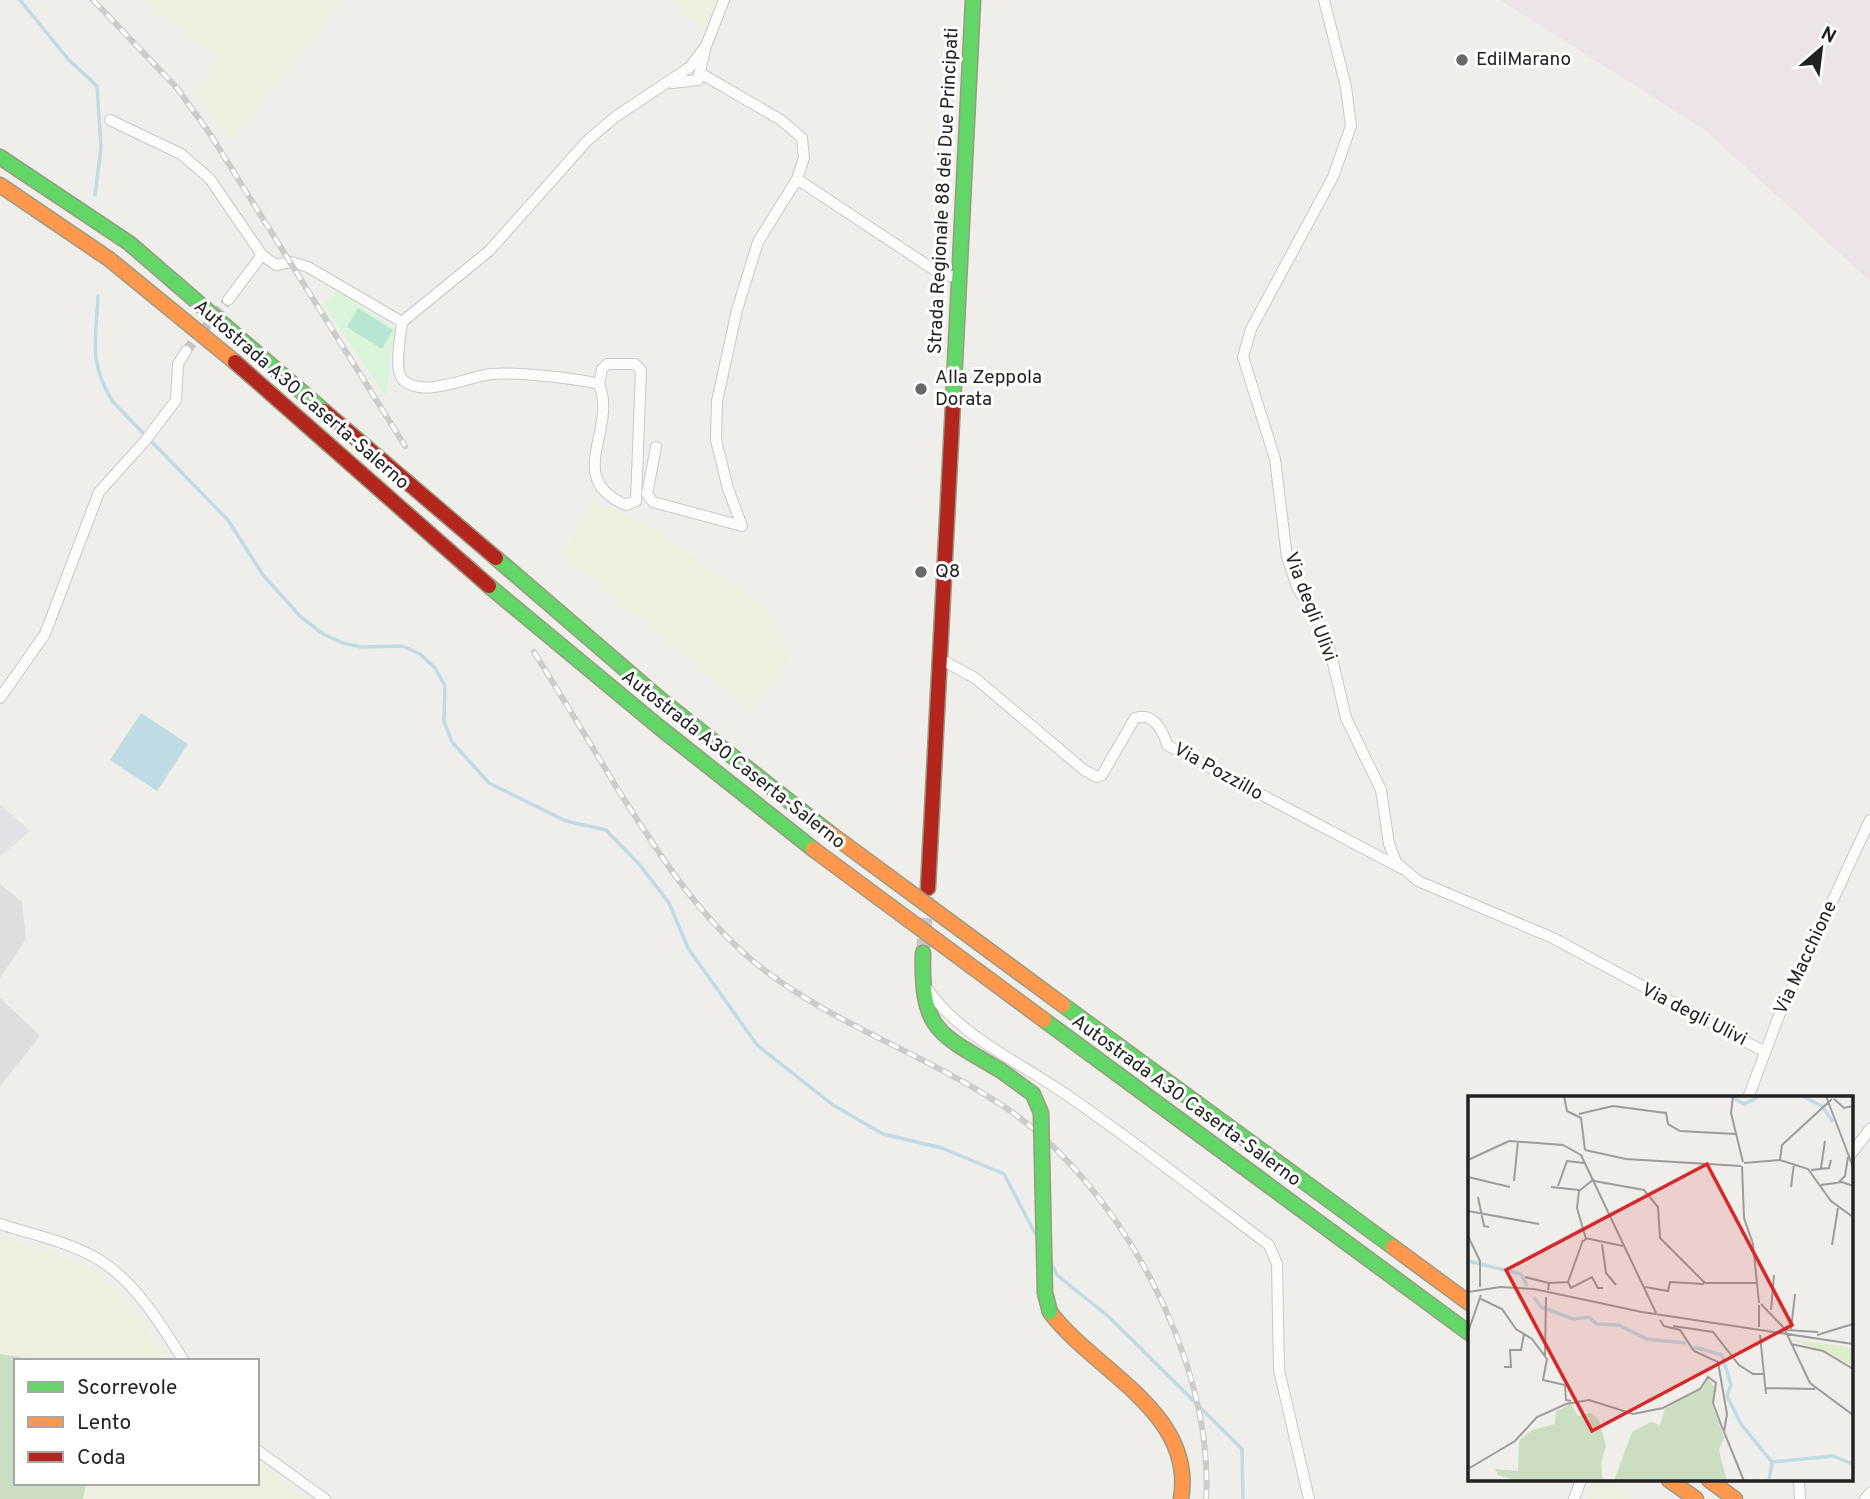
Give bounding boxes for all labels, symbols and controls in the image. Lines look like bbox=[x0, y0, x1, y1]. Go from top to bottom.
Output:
north arrow bbox=[1786, 14, 1856, 84]
text: N bbox=[1816, 22, 1840, 50]
street label: Strada Regionale 88 dei Due Principati bbox=[923, 27, 965, 355]
place label: EdilMarano bbox=[1476, 48, 1571, 72]
marker: EdilMarano bbox=[1454, 52, 1470, 68]
street label: Autostrada A30 Caserta-Salerno bbox=[188, 295, 414, 495]
place label: Alla Zeppola Dorata bbox=[935, 366, 1042, 412]
marker: Alla Zeppola Dorata bbox=[913, 381, 929, 397]
street label: Via degli Ulivi bbox=[1278, 549, 1342, 665]
place label: Q8 bbox=[935, 560, 960, 584]
marker: Q8 bbox=[913, 564, 929, 580]
street label: Autostrada A30 Caserta-Salerno bbox=[616, 665, 850, 855]
street label: Via Pozzillo bbox=[1169, 738, 1267, 806]
street label: Via Macchione bbox=[1769, 897, 1843, 1019]
street label: Via degli Ulivi bbox=[1637, 978, 1751, 1052]
street label: Autostrada A30 Caserta-Salerno bbox=[1067, 1010, 1305, 1192]
inset map bbox=[1468, 1096, 1853, 1482]
legend bbox=[14, 1359, 259, 1485]
text: Scorrevole bbox=[77, 1375, 177, 1402]
text: Lento bbox=[77, 1410, 131, 1437]
text: Coda bbox=[77, 1445, 126, 1472]

